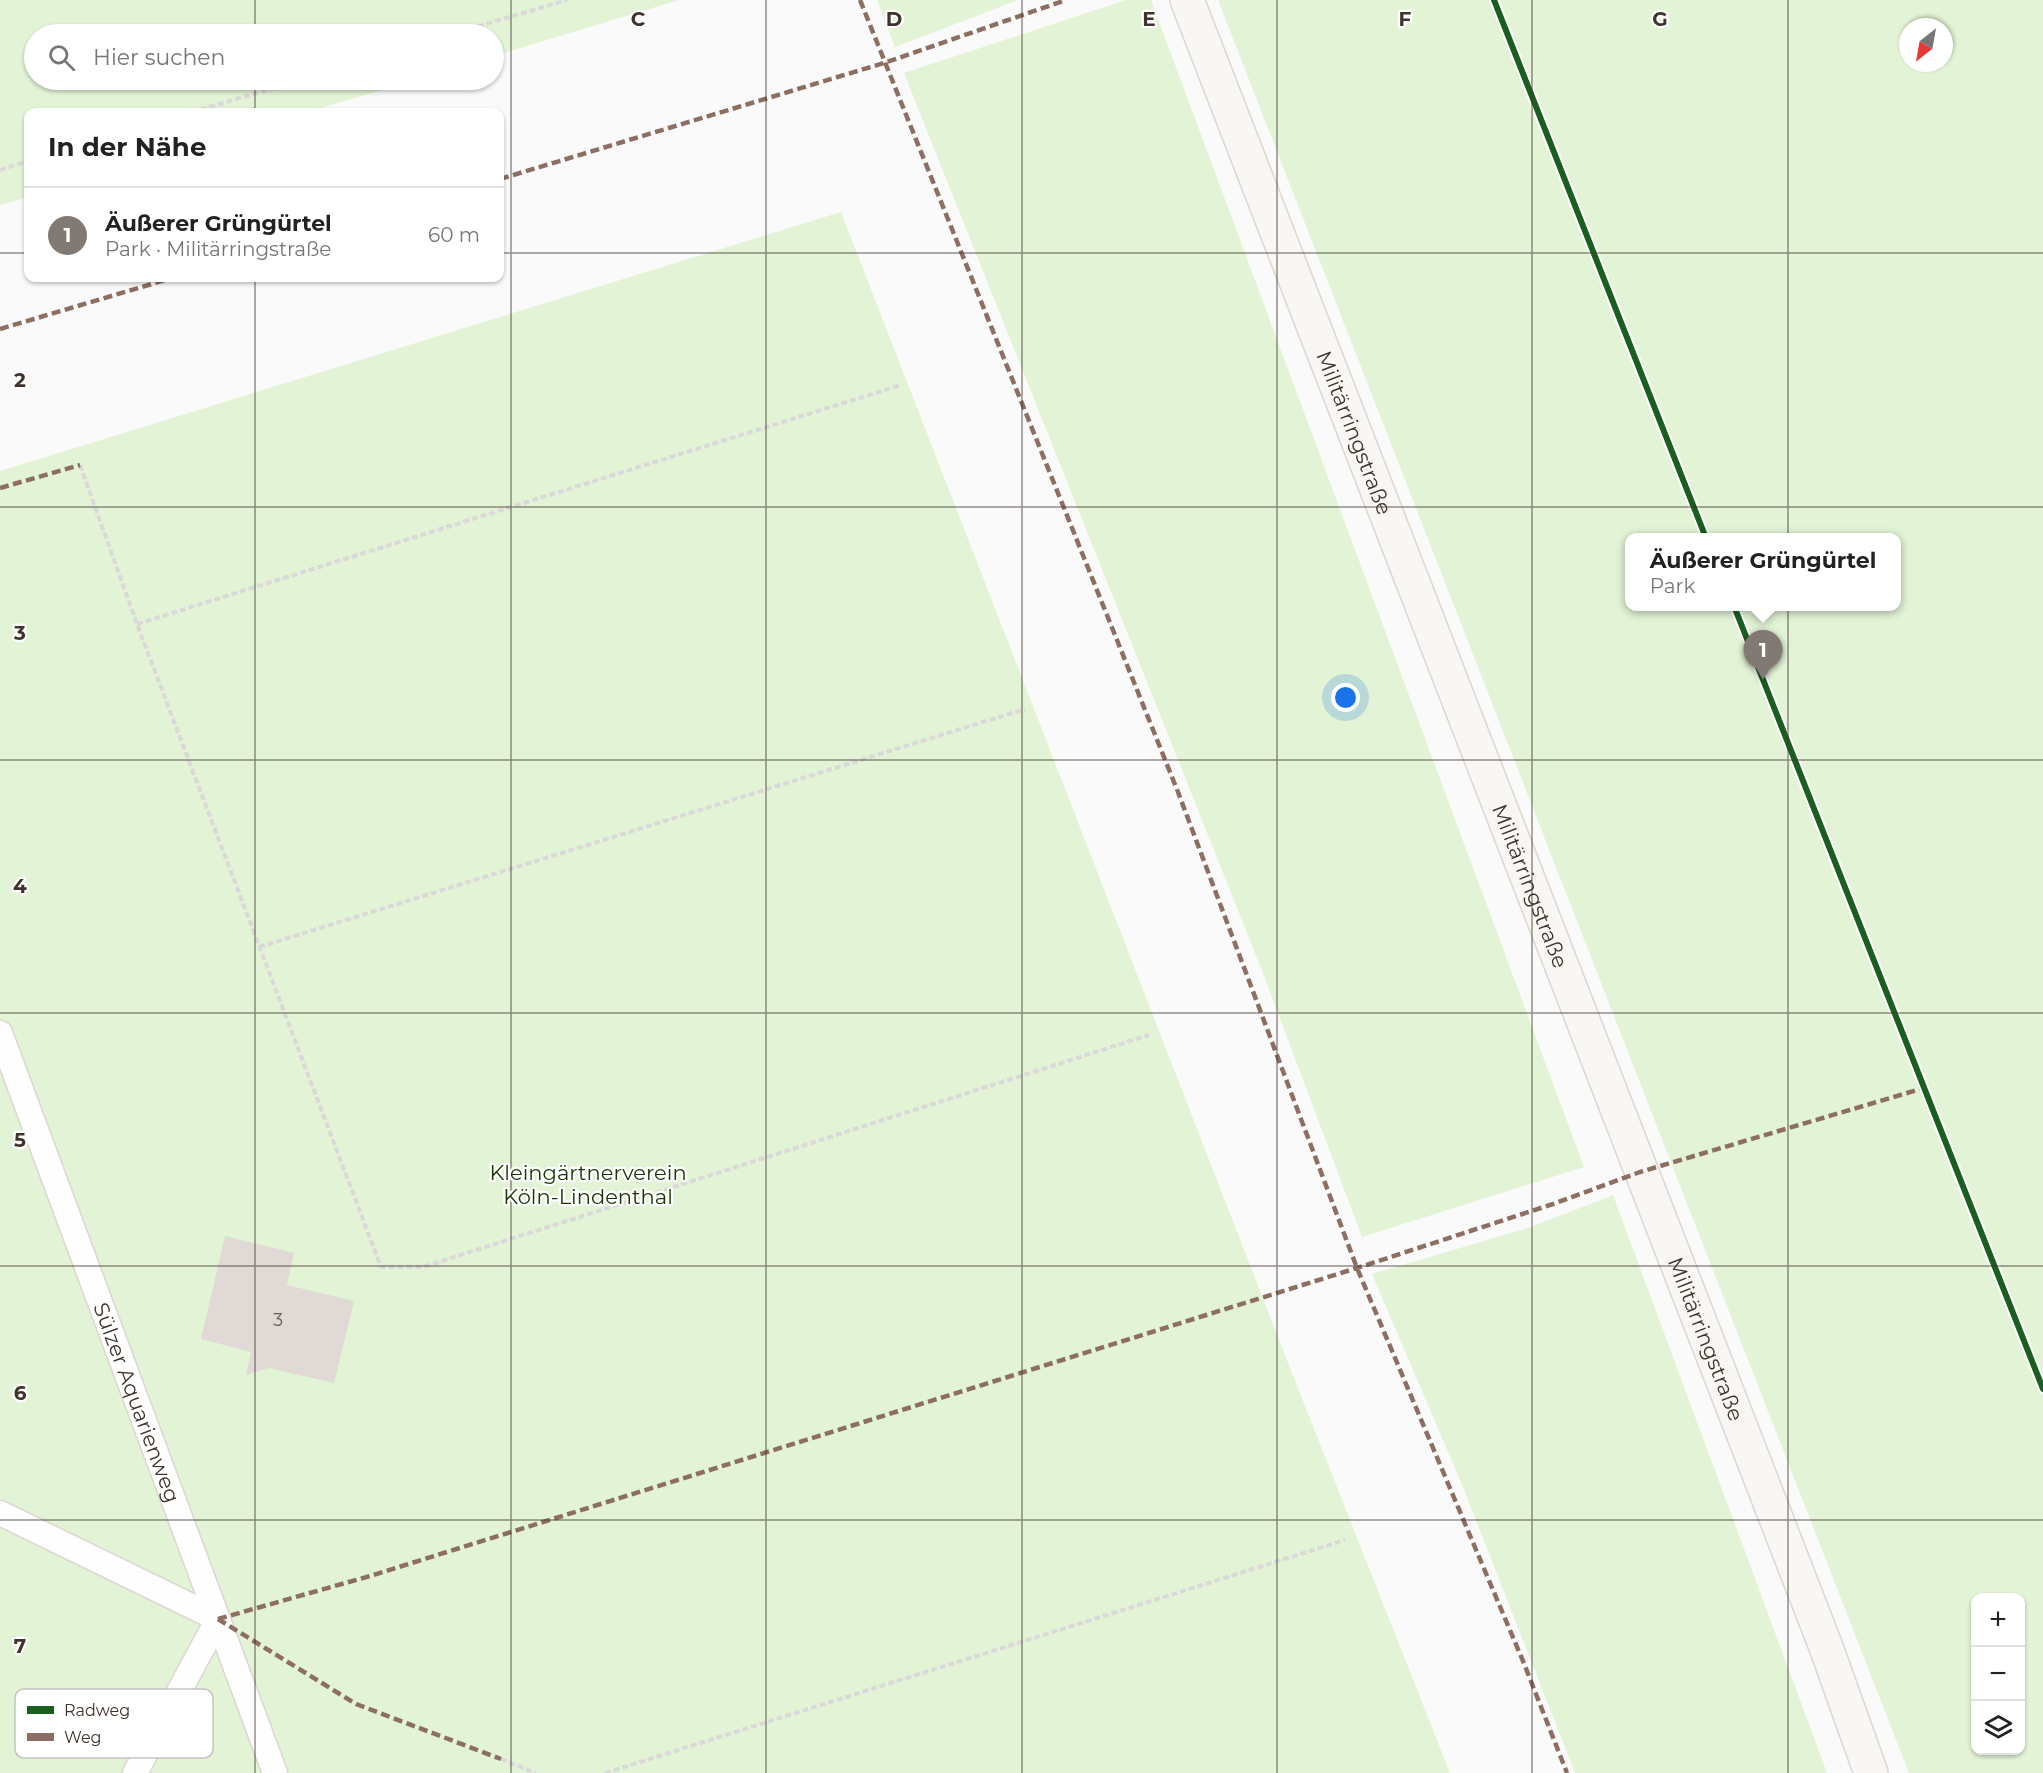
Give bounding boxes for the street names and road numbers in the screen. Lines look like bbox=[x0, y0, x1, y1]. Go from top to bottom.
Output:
street label: Militärringstraße bbox=[1312, 347, 1398, 518]
street label: Militärringstraße bbox=[1488, 800, 1574, 971]
street label: Militärringstraße bbox=[1663, 1253, 1749, 1424]
street label: Sülzer Aquarienweg bbox=[89, 1299, 186, 1506]

